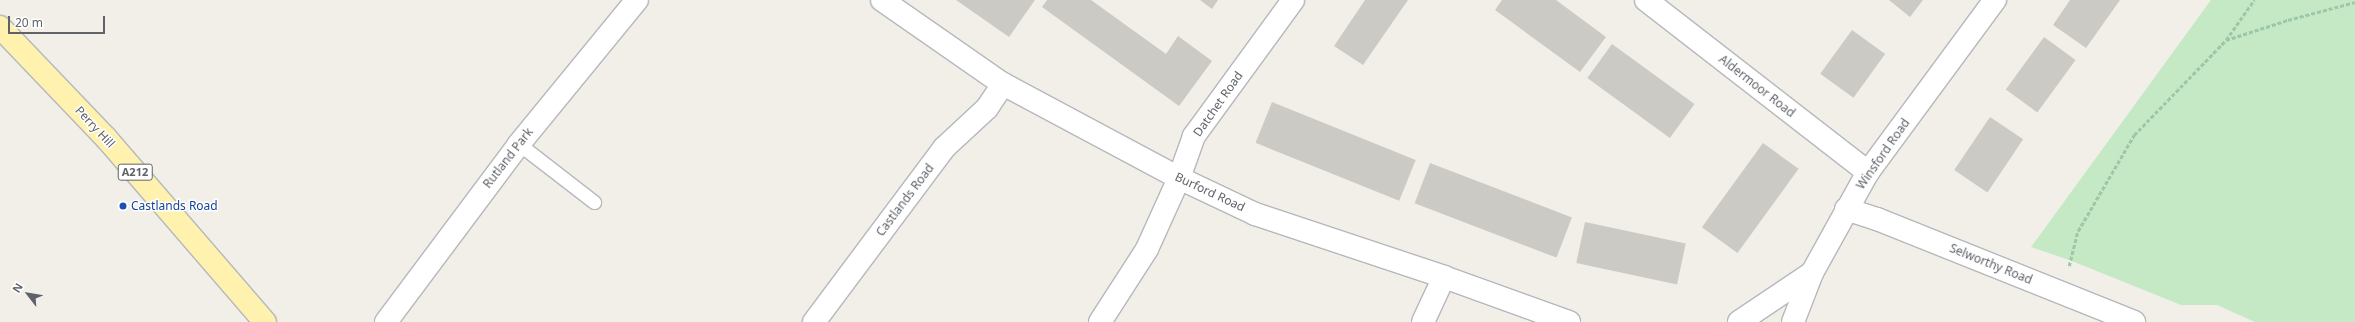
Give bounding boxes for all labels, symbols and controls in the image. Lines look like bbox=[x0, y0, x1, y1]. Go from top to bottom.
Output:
scale bar bbox=[10, 8, 107, 34]
text: 20 m bbox=[15, 14, 43, 31]
street label: Aldermoor Road bbox=[1716, 52, 1798, 120]
street label: Datchet Road bbox=[1190, 69, 1246, 139]
street label: Perry Hill bbox=[72, 103, 118, 151]
street label: Winsford Road bbox=[1853, 116, 1913, 192]
street label: Rutland Park bbox=[480, 125, 536, 191]
street label: Castlands Road bbox=[873, 161, 937, 239]
road number: A212 bbox=[117, 163, 153, 181]
street label: Burford Road bbox=[1173, 169, 1247, 215]
place label: Castlands Road bbox=[131, 199, 218, 213]
marker: Castlands Road bbox=[118, 201, 128, 211]
street label: Selworthy Road bbox=[1948, 241, 2034, 287]
north arrow bbox=[8, 274, 48, 314]
text: N bbox=[9, 280, 26, 295]

